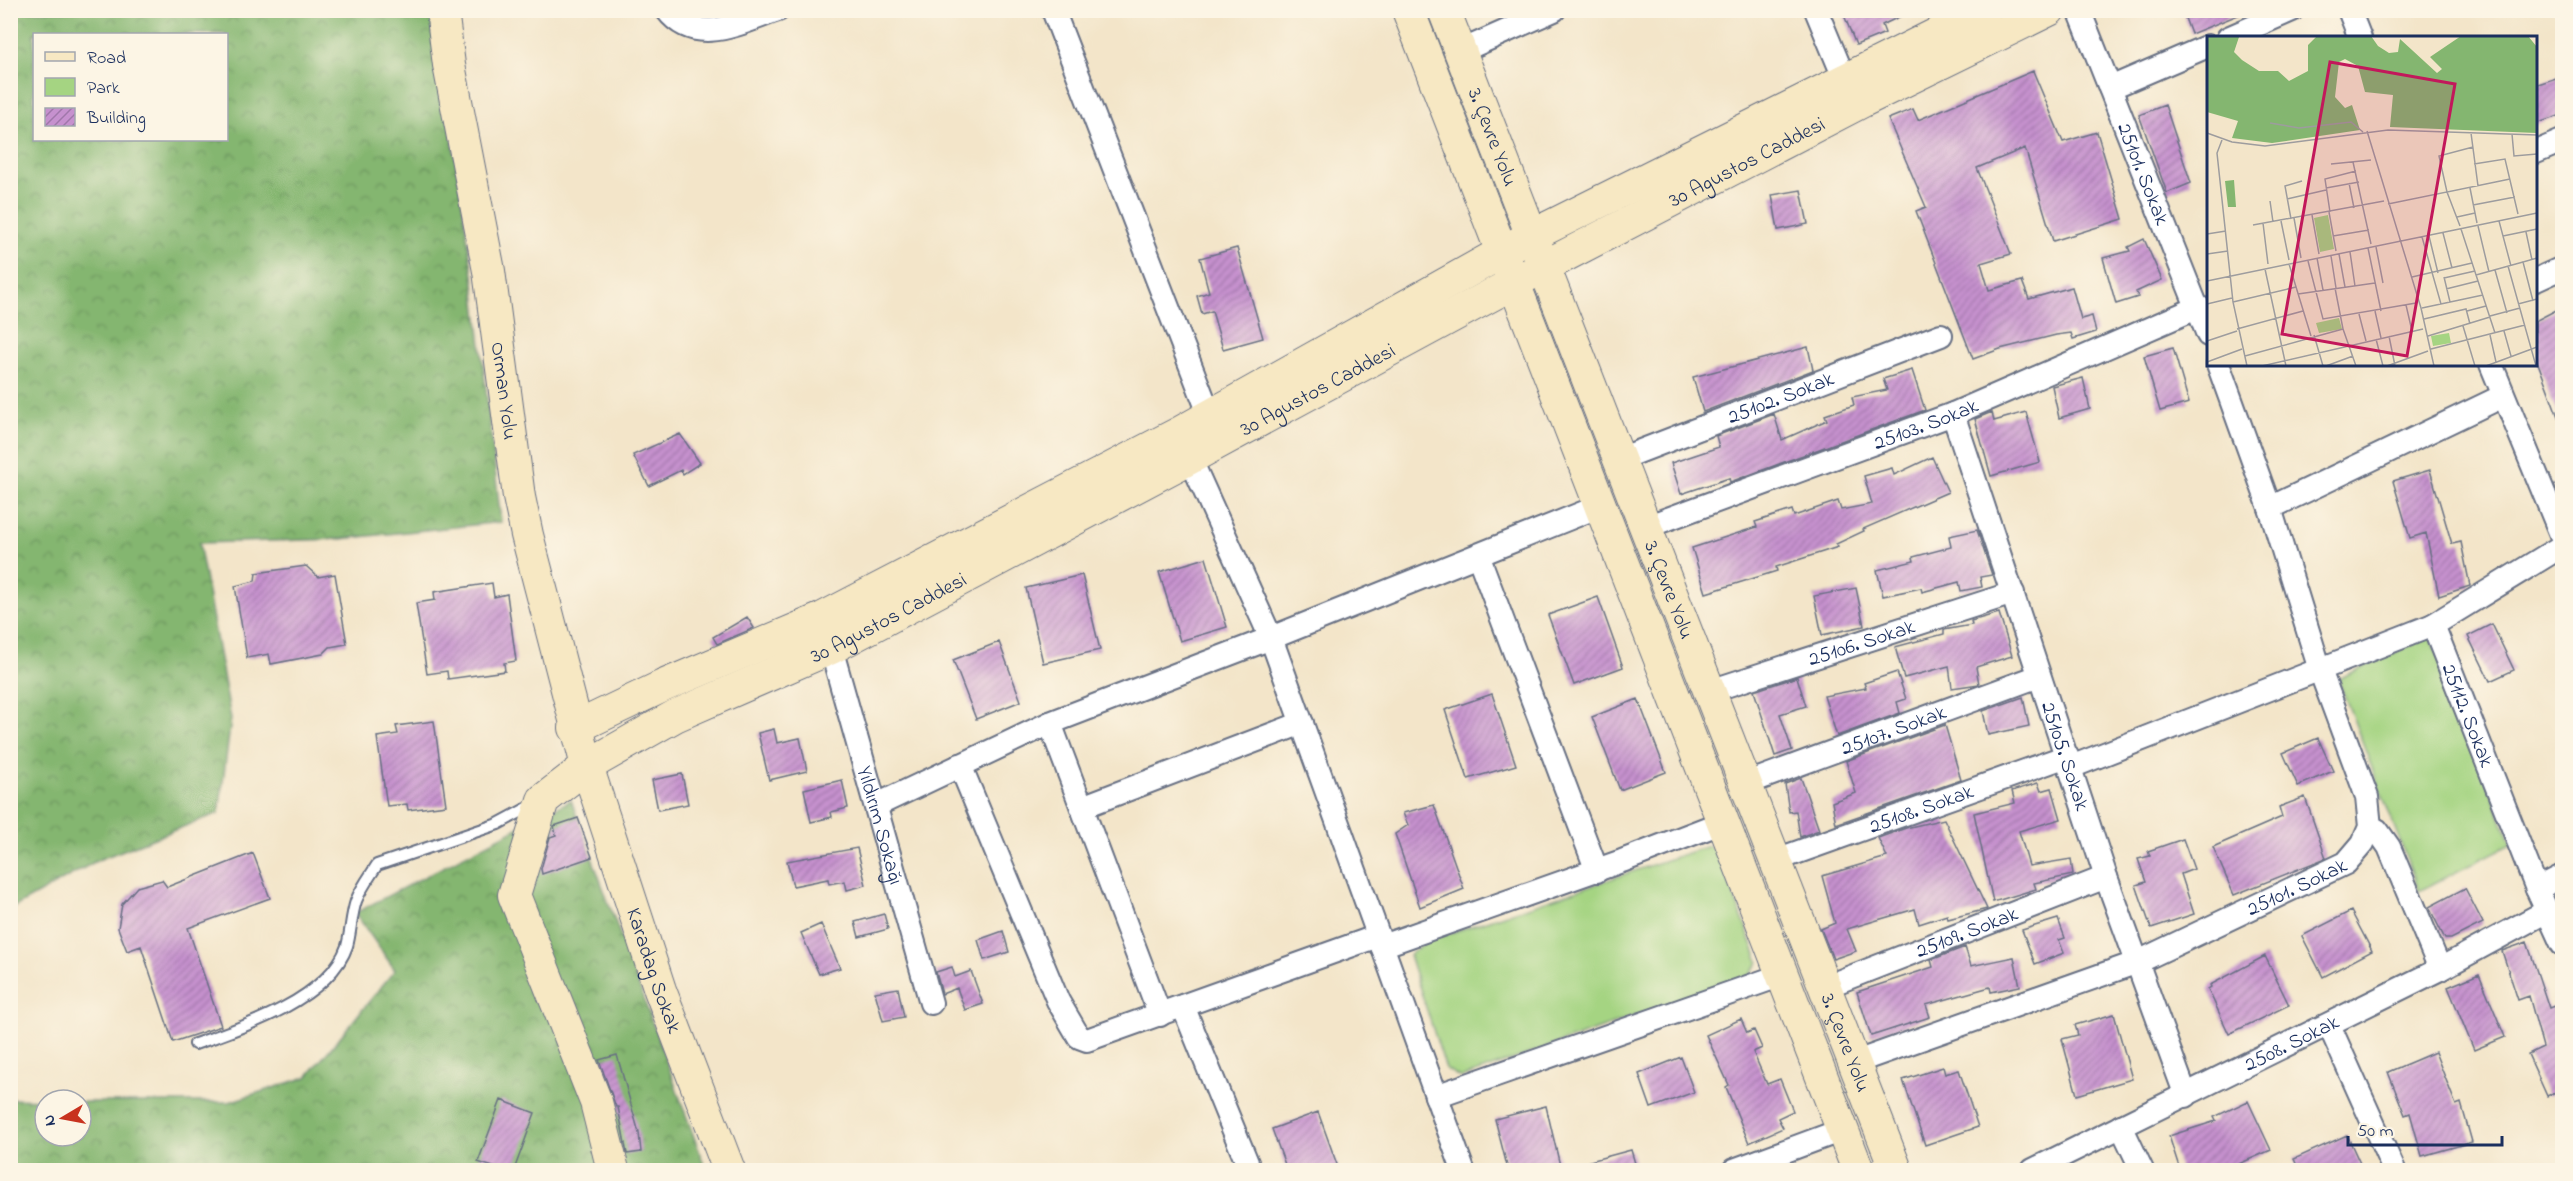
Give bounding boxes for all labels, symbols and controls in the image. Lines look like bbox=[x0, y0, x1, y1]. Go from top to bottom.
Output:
legend bbox=[33, 33, 228, 141]
inset map bbox=[2207, 36, 2537, 366]
text: Road bbox=[87, 46, 126, 72]
text: Park bbox=[87, 76, 120, 102]
street label: 3. Çevre Yolu bbox=[1459, 84, 1524, 191]
text: Building bbox=[86, 106, 146, 133]
street label: 30 Agustos Caddesi bbox=[1664, 110, 1831, 216]
street label: 25101. Sokak bbox=[2108, 119, 2176, 231]
street label: 30 Agustos Caddesi bbox=[1235, 337, 1401, 445]
street label: Orman Yolu bbox=[482, 340, 524, 442]
street label: 25102. Sokak bbox=[1724, 364, 1839, 433]
street label: 25103. Sokak bbox=[1870, 391, 1984, 459]
street label: 3. Çevre Yolu bbox=[1635, 537, 1701, 644]
street label: 30 Agustos Caddesi bbox=[806, 566, 973, 672]
street label: 25106. Sokak bbox=[1805, 612, 1920, 675]
street label: 25112. Sokak bbox=[2433, 659, 2501, 773]
street label: 25107. Sokak bbox=[1837, 698, 1952, 764]
street label: 25105. Sokak bbox=[2032, 698, 2096, 816]
street label: Yıldırım Sokağı bbox=[848, 763, 910, 888]
street label: 25108. Sokak bbox=[1865, 777, 1979, 843]
street label: 25101. Sokak bbox=[2242, 851, 2353, 925]
street label: 25109. Sokak bbox=[1912, 900, 2024, 967]
street label: Karadag Sokak bbox=[617, 904, 689, 1039]
street label: 3. Çevre Yolu bbox=[1812, 990, 1877, 1097]
street label: 2508. Sokak bbox=[2240, 1008, 2345, 1080]
north arrow bbox=[33, 1088, 93, 1148]
scale bar bbox=[2348, 1109, 2502, 1147]
text: N bbox=[37, 1113, 63, 1128]
text: 50 m bbox=[2357, 1119, 2394, 1145]

